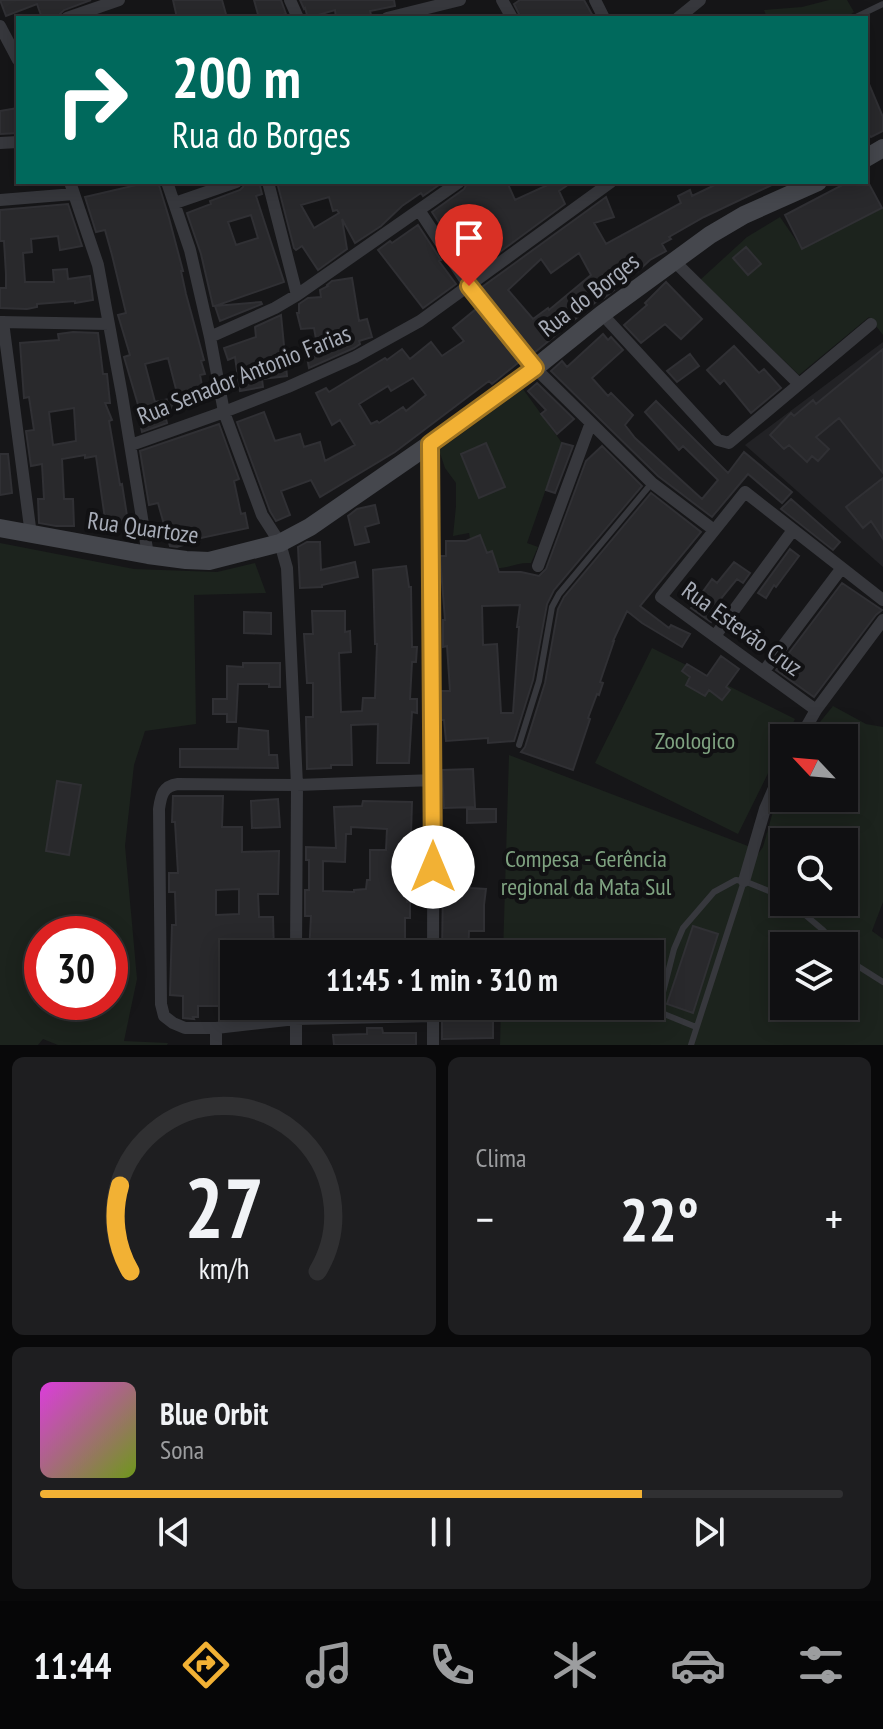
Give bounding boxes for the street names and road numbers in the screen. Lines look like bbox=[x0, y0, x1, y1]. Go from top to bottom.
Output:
street label: Rua do Borges bbox=[532, 246, 645, 343]
street label: Rua Senador Antonio Farias bbox=[132, 318, 355, 432]
street label: Rua Quartoze bbox=[86, 504, 201, 551]
street label: Rua Estevão Cruz bbox=[676, 574, 809, 683]

